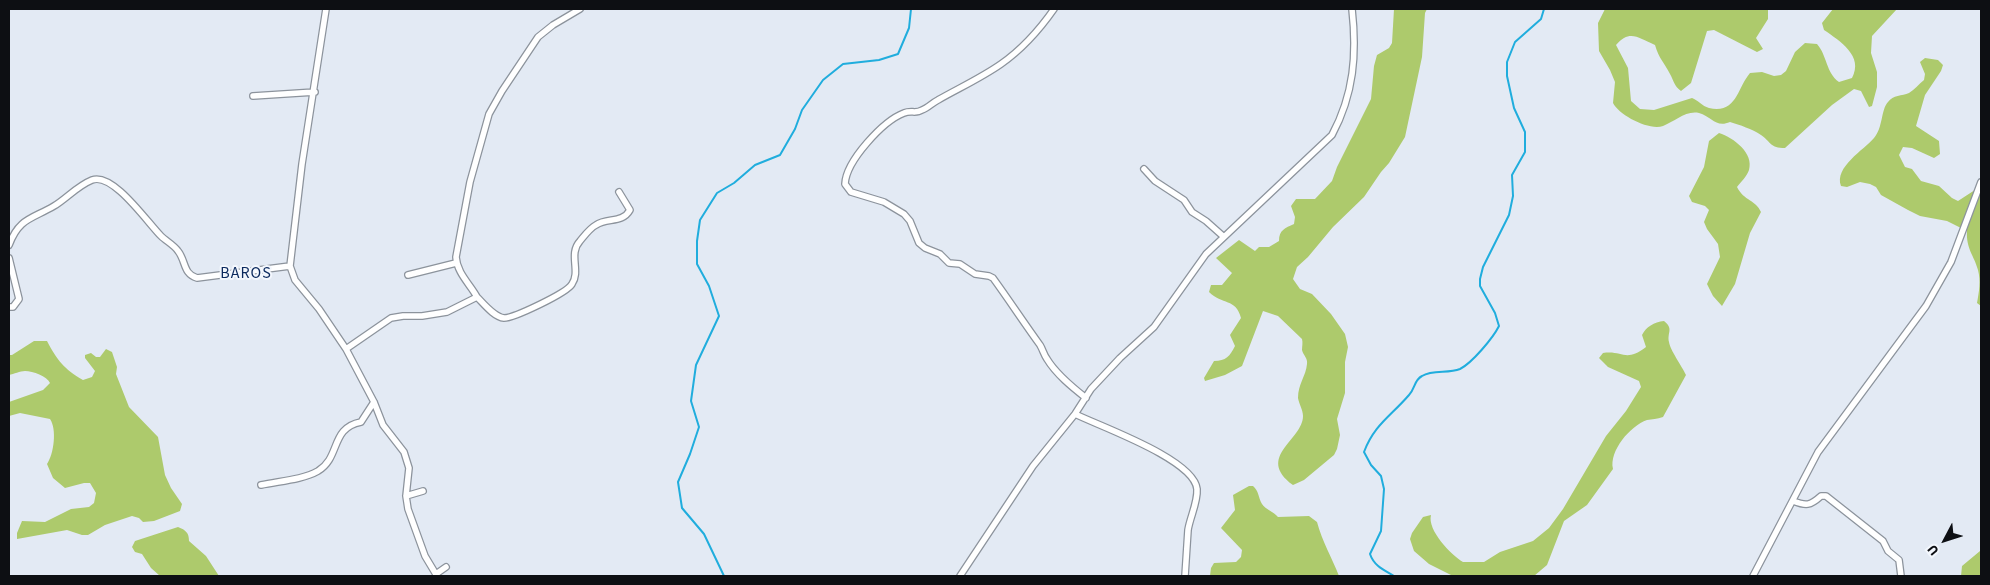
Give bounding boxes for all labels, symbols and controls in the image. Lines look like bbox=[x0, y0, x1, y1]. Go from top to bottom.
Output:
district label: BAROS bbox=[220, 264, 272, 284]
north arrow bbox=[1920, 515, 1970, 565]
text: U bbox=[1923, 540, 1944, 560]

